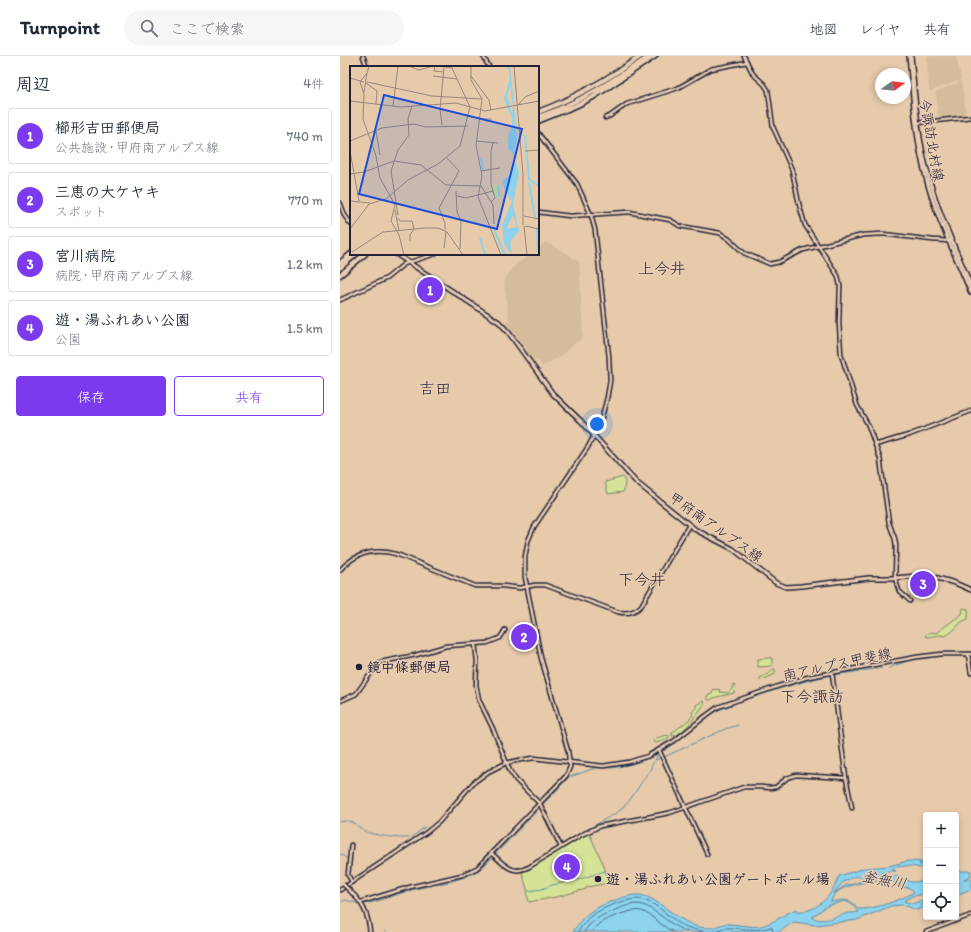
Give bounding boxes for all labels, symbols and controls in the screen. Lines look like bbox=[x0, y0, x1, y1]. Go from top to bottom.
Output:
search box bbox=[124, 10, 404, 46]
text: Turnpoint bbox=[20, 16, 100, 39]
icon: search bbox=[138, 17, 160, 39]
text: ここで検索 bbox=[170, 20, 245, 38]
text: 地図 bbox=[810, 21, 838, 38]
text: レイヤ bbox=[860, 21, 901, 38]
text: 共有 bbox=[923, 21, 951, 38]
inset map bbox=[350, 66, 539, 255]
north arrow bbox=[875, 68, 911, 104]
text: 周辺 bbox=[16, 74, 50, 94]
text: 4件 bbox=[303, 76, 324, 91]
street label: 今諏訪北村線 bbox=[916, 97, 947, 183]
text: 櫛形吉田郵便局 bbox=[55, 119, 160, 137]
text: 1 bbox=[27, 129, 33, 144]
text: 740 m bbox=[287, 129, 323, 144]
text: 公共施設 · 甲府南アルプス線 bbox=[55, 140, 219, 155]
text: 三恵の大ケヤキ bbox=[55, 183, 160, 201]
text: 2 bbox=[27, 193, 33, 208]
text: 770 m bbox=[288, 193, 323, 208]
text: スポット bbox=[55, 204, 107, 219]
text: 宮川病院 bbox=[55, 247, 115, 265]
text: 3 bbox=[26, 257, 34, 272]
text: 1.2 km bbox=[287, 257, 323, 272]
district label: 上今井 bbox=[638, 259, 686, 278]
text: 病院 · 甲府南アルプス線 bbox=[55, 268, 193, 283]
pin: 1 bbox=[417, 275, 443, 305]
text: 遊・湯ふれあい公園 bbox=[55, 311, 190, 329]
text: 4 bbox=[26, 321, 34, 336]
text: 1.5 km bbox=[287, 321, 323, 336]
text: 公園 bbox=[55, 332, 81, 347]
button: 保存 bbox=[16, 376, 166, 416]
button: 共有 bbox=[174, 376, 324, 416]
district label: 吉田 bbox=[419, 379, 451, 398]
your location bbox=[587, 414, 607, 434]
street label: 甲府南アルプス線 bbox=[666, 489, 766, 566]
pin: 3 bbox=[910, 569, 936, 599]
district label: 下今井 bbox=[618, 570, 666, 589]
pin: 2 bbox=[511, 622, 537, 652]
street label: 南アルプス甲斐線 bbox=[781, 645, 893, 684]
place label: 鏡中條郵便局 bbox=[367, 659, 451, 676]
marker: 鏡中條郵便局 bbox=[354, 662, 364, 672]
district label: 下今諏訪 bbox=[780, 687, 844, 706]
map controls bbox=[923, 812, 959, 920]
button: + bbox=[923, 812, 959, 848]
button: − bbox=[923, 848, 959, 884]
pin: 4 bbox=[554, 852, 580, 882]
water label: 釜無川 bbox=[860, 867, 908, 893]
place label: 遊・湯ふれあい公園ゲートボール場 bbox=[606, 871, 829, 888]
marker: 遊・湯ふれあい公園ゲートボール場 bbox=[593, 874, 603, 884]
button: locate bbox=[923, 884, 959, 920]

